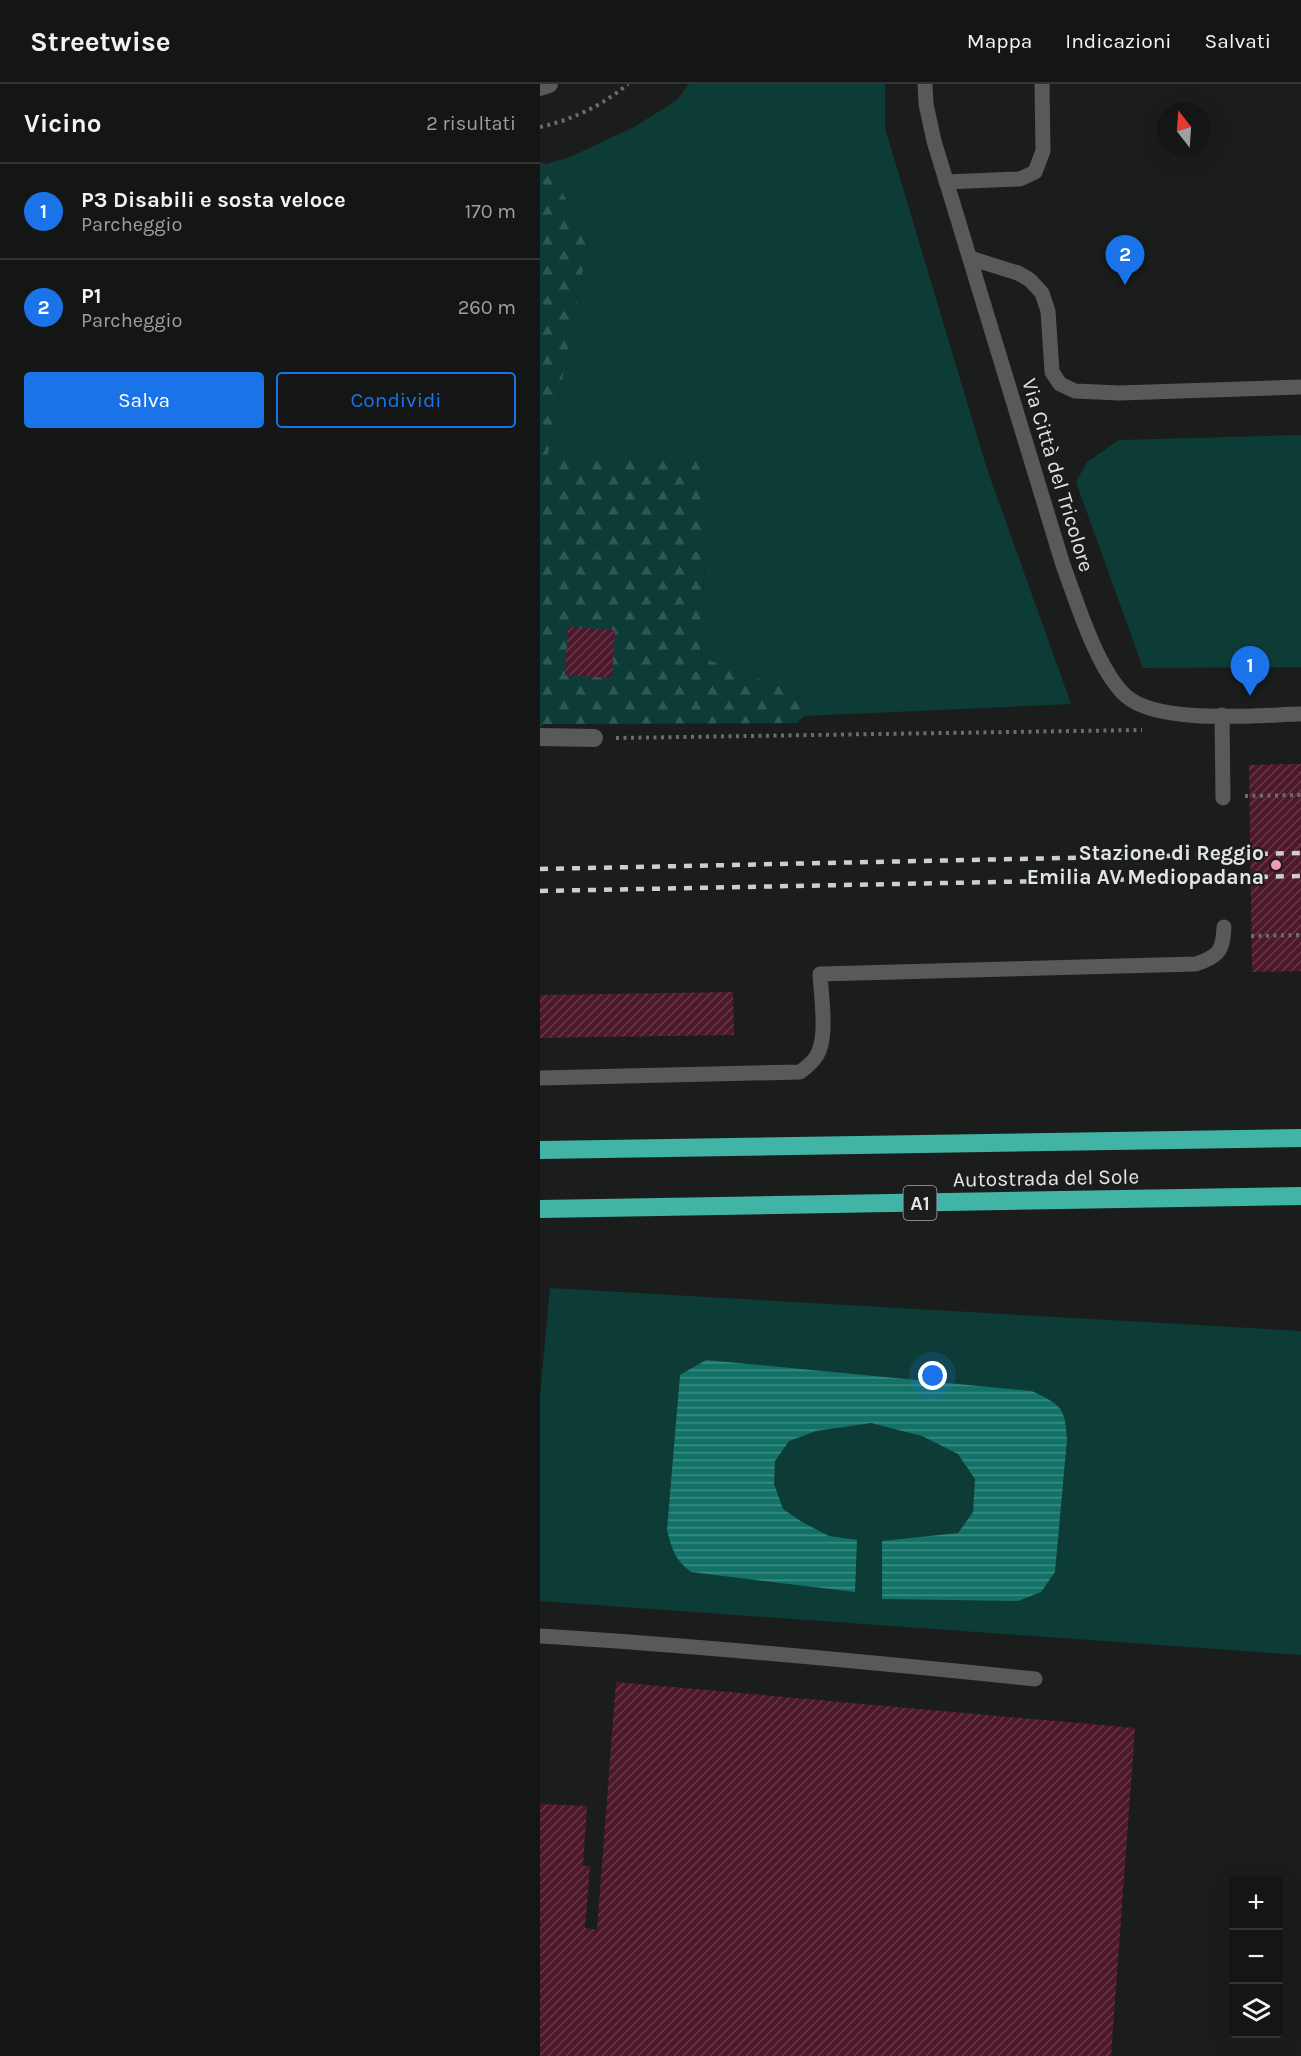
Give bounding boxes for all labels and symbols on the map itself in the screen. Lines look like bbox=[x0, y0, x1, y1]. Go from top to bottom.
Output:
north arrow bbox=[1157, 102, 1211, 156]
pin: 2 bbox=[1106, 236, 1144, 285]
street label: Via Città del Tricolore bbox=[1017, 375, 1099, 575]
pin: 1 bbox=[1230, 646, 1270, 696]
place label: Stazione di Reggio Emilia AV Mediopadana bbox=[1027, 841, 1264, 889]
marker: Stazione di Reggio Emilia AV Mediopadana bbox=[1269, 858, 1283, 872]
street label: Autostrada del Sole bbox=[953, 1164, 1139, 1192]
road number: A1 bbox=[904, 1186, 937, 1220]
your location bbox=[918, 1361, 947, 1390]

